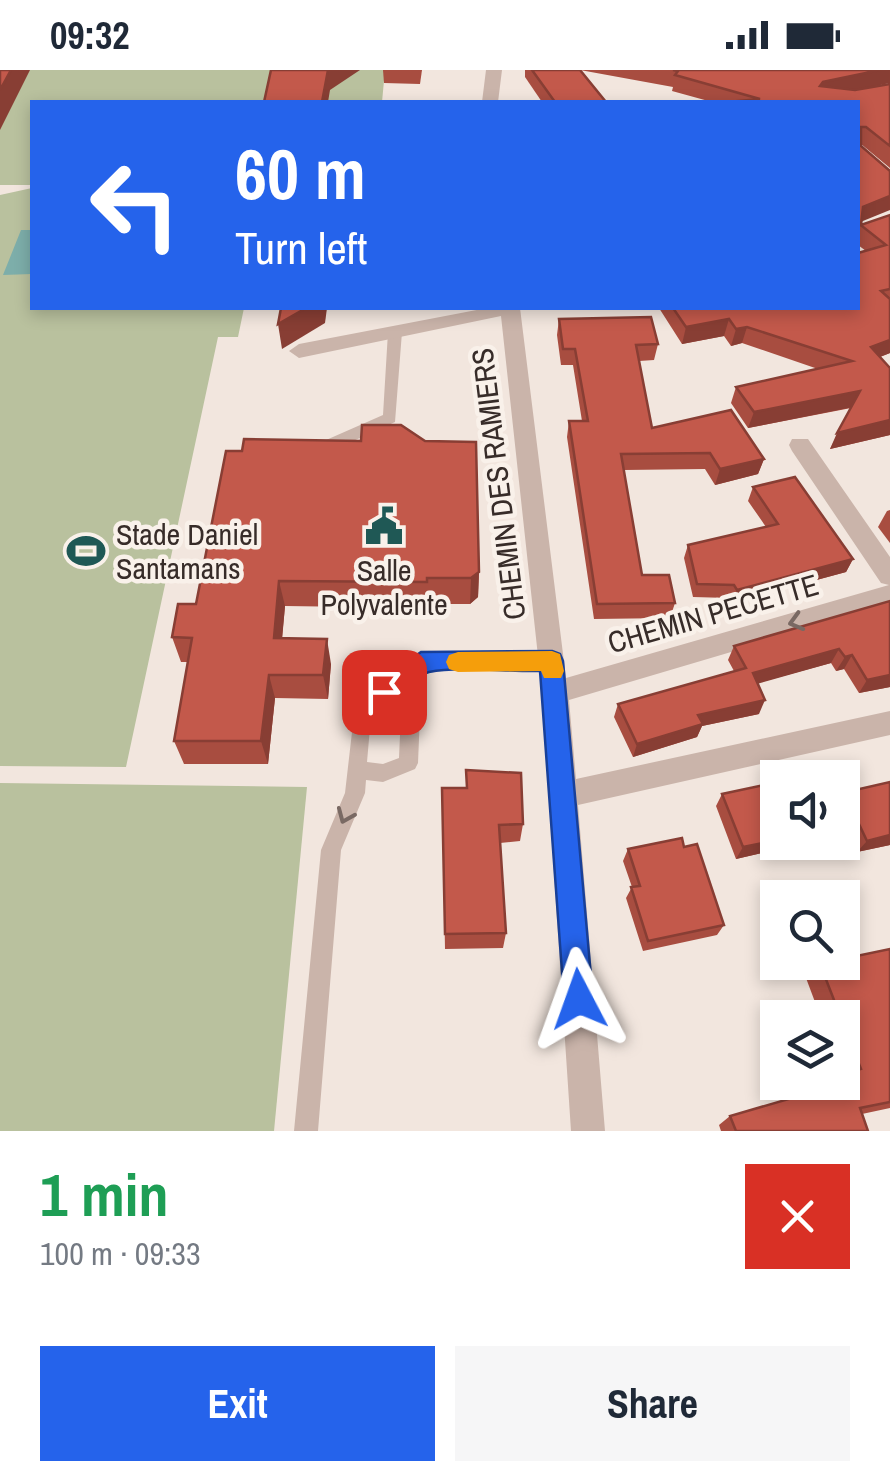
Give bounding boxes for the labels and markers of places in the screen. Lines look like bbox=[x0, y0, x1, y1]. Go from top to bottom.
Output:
public building icon: Salle Polyvalente bbox=[363, 505, 405, 547]
place label: Stade Daniel Santamans bbox=[116, 514, 258, 588]
sports icon: Stade Daniel Santamans bbox=[65, 530, 107, 572]
place label: Salle Polyvalente bbox=[320, 550, 448, 624]
pin bbox=[342, 650, 427, 735]

